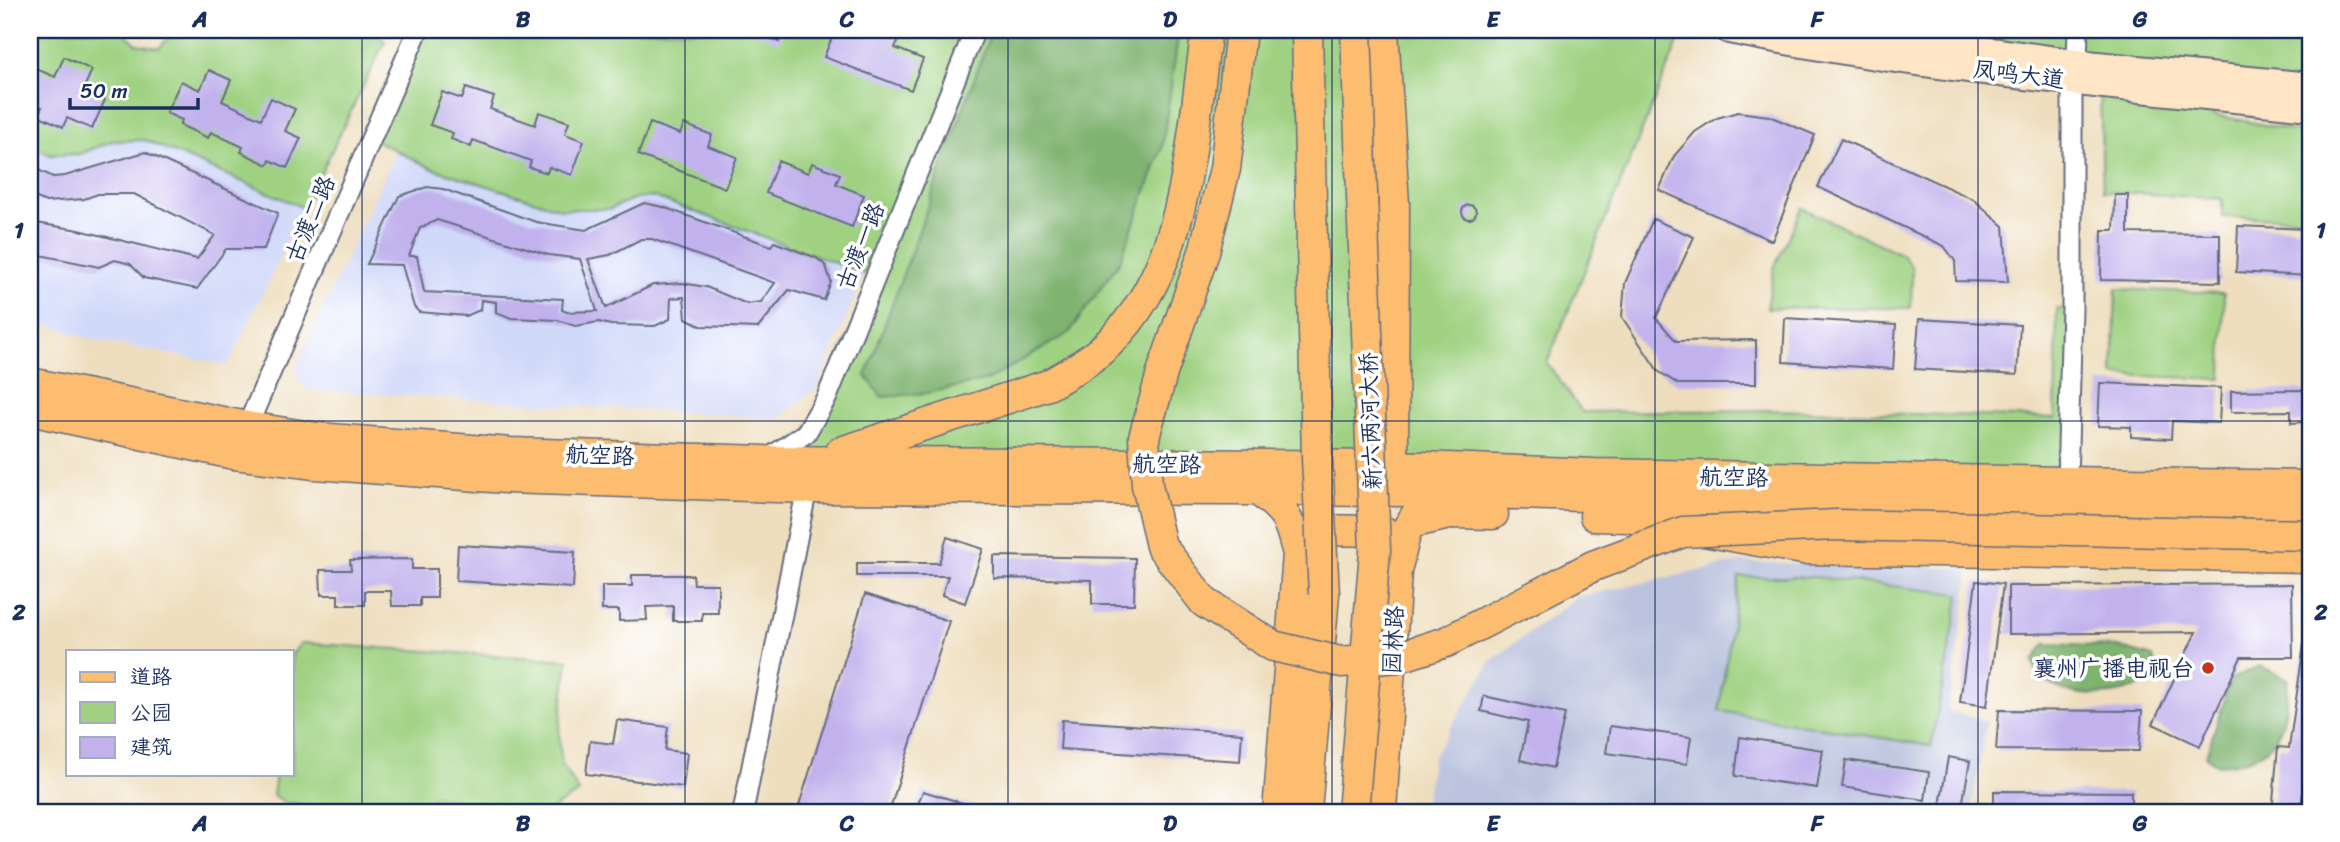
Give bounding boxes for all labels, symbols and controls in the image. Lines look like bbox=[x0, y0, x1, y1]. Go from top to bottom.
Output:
text: A bbox=[191, 0, 208, 40]
text: B bbox=[516, 0, 531, 40]
text: C bbox=[839, 0, 855, 40]
text: D bbox=[1163, 0, 1178, 40]
text: E bbox=[1487, 0, 1502, 40]
text: F bbox=[1810, 0, 1825, 40]
text: G bbox=[2132, 0, 2148, 40]
street label: 凤鸣大道 bbox=[1971, 49, 2067, 100]
scale bar bbox=[70, 66, 198, 110]
text: 50 m bbox=[80, 72, 128, 110]
street label: 古渡二路 bbox=[274, 169, 347, 270]
street label: 古渡一路 bbox=[824, 196, 897, 297]
text: 1 bbox=[14, 210, 24, 251]
text: 1 bbox=[2316, 210, 2326, 251]
street label: 新六两河大桥 bbox=[1348, 351, 1393, 491]
street label: 航空路 bbox=[565, 434, 635, 477]
street label: 航空路 bbox=[1132, 443, 1202, 486]
street label: 航空路 bbox=[1699, 456, 1769, 499]
text: 2 bbox=[11, 592, 26, 633]
text: 2 bbox=[2313, 592, 2328, 633]
street label: 园林路 bbox=[1371, 605, 1416, 676]
place label: 襄州广播电视台 bbox=[2033, 648, 2194, 689]
legend bbox=[66, 650, 294, 776]
text: 道路 bbox=[130, 658, 172, 696]
marker: 襄州广播电视台 bbox=[2200, 660, 2216, 676]
text: 公园 bbox=[130, 694, 172, 732]
text: 建筑 bbox=[130, 728, 172, 766]
text: A bbox=[191, 803, 208, 842]
text: B bbox=[516, 803, 531, 842]
text: C bbox=[839, 803, 855, 842]
text: D bbox=[1163, 803, 1178, 842]
text: E bbox=[1487, 803, 1502, 842]
text: F bbox=[1810, 803, 1825, 842]
text: G bbox=[2132, 803, 2148, 842]

